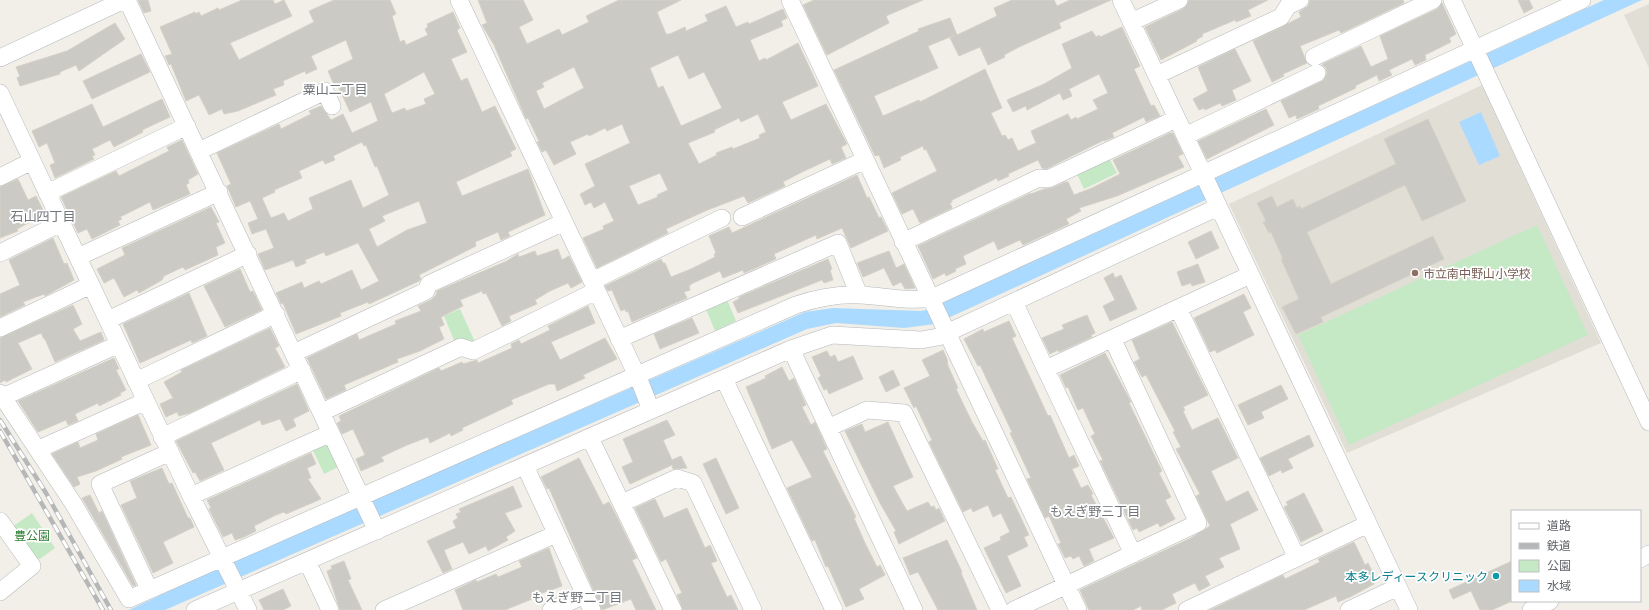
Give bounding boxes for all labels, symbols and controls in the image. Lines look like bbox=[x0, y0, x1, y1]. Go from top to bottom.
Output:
district label: 粟山二丁目 bbox=[302, 80, 368, 99]
district label: 石山四丁目 bbox=[10, 207, 76, 226]
place label: 市立南中野山小学校 bbox=[1423, 265, 1531, 282]
marker: 市立南中野山小学校 bbox=[1410, 268, 1420, 278]
district label: もえぎ野三丁目 bbox=[1050, 502, 1140, 521]
legend bbox=[1511, 510, 1641, 602]
text: 道路 bbox=[1547, 517, 1571, 534]
park label: 豊公園 bbox=[14, 527, 50, 544]
text: 鉄道 bbox=[1547, 537, 1571, 554]
text: 公園 bbox=[1547, 557, 1571, 574]
place label: 本多レディースクリニック bbox=[1345, 568, 1488, 585]
marker: 本多レディースクリニック bbox=[1491, 571, 1501, 581]
text: 水域 bbox=[1547, 577, 1571, 594]
district label: もえぎ野二丁目 bbox=[532, 588, 622, 607]

